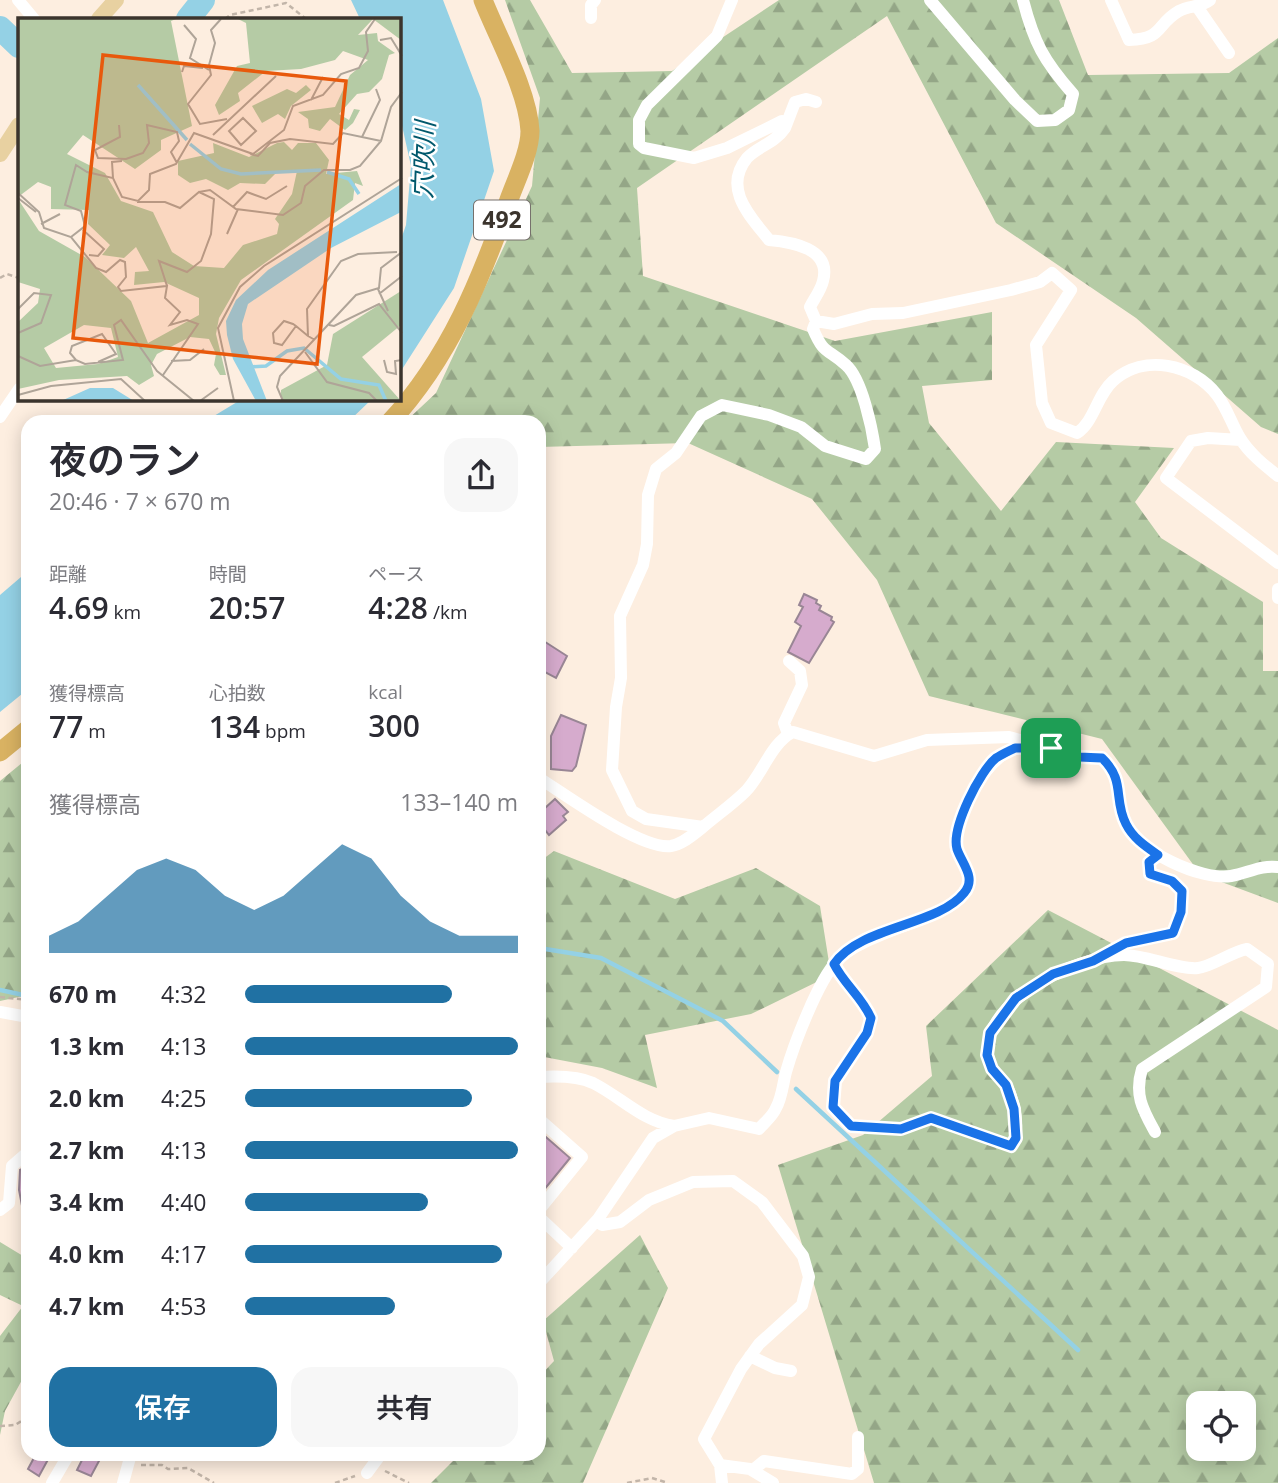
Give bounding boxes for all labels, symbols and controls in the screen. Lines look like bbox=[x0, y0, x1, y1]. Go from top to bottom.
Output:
inset map bbox=[18, 18, 401, 401]
water label: 穴吹川 bbox=[404, 117, 442, 200]
road number: 492 bbox=[474, 200, 530, 240]
text: 夜のラン bbox=[49, 433, 201, 485]
button: share bbox=[444, 438, 518, 512]
text: 20:46 · 7 × 670 m bbox=[49, 485, 231, 517]
text: 距離 bbox=[49, 561, 87, 587]
text: 時間 bbox=[209, 561, 247, 587]
text: ペース bbox=[368, 561, 424, 587]
text: 4.69 bbox=[49, 587, 109, 628]
text: 20:57 bbox=[209, 587, 286, 628]
text: 4:28 bbox=[368, 587, 428, 628]
text: km bbox=[109, 599, 141, 625]
text: /km bbox=[428, 599, 468, 625]
text: kcal bbox=[368, 679, 403, 705]
text: 獲得標高 bbox=[49, 680, 125, 706]
text: 心拍数 bbox=[209, 680, 266, 706]
text: 300 bbox=[368, 705, 420, 746]
text: 77 bbox=[49, 706, 83, 747]
text: 134 bbox=[209, 706, 260, 747]
text: m bbox=[83, 718, 106, 744]
text: bpm bbox=[260, 718, 306, 744]
pin bbox=[1021, 718, 1081, 778]
icon: arrive bbox=[1032, 729, 1070, 767]
text: 133–140 m bbox=[400, 786, 518, 818]
text: 獲得標高 bbox=[49, 788, 141, 820]
text: 670 m bbox=[49, 978, 117, 1010]
text: 4:32 bbox=[161, 978, 207, 1010]
text: 1.3 km bbox=[49, 1030, 125, 1062]
text: 4:13 bbox=[161, 1030, 207, 1062]
text: 2.0 km bbox=[49, 1082, 125, 1114]
text: 4:25 bbox=[161, 1082, 207, 1114]
text: 2.7 km bbox=[49, 1134, 125, 1166]
text: 4:13 bbox=[161, 1134, 207, 1166]
text: 3.4 km bbox=[49, 1186, 125, 1218]
text: 4:40 bbox=[161, 1186, 207, 1218]
text: 4.0 km bbox=[49, 1238, 125, 1270]
text: 4:17 bbox=[161, 1238, 207, 1270]
text: 4.7 km bbox=[49, 1290, 125, 1322]
text: 4:53 bbox=[161, 1290, 207, 1322]
button: 保存 bbox=[49, 1367, 277, 1447]
button: 共有 bbox=[291, 1367, 518, 1447]
map controls bbox=[1186, 1391, 1256, 1461]
button: locate bbox=[1186, 1391, 1256, 1461]

